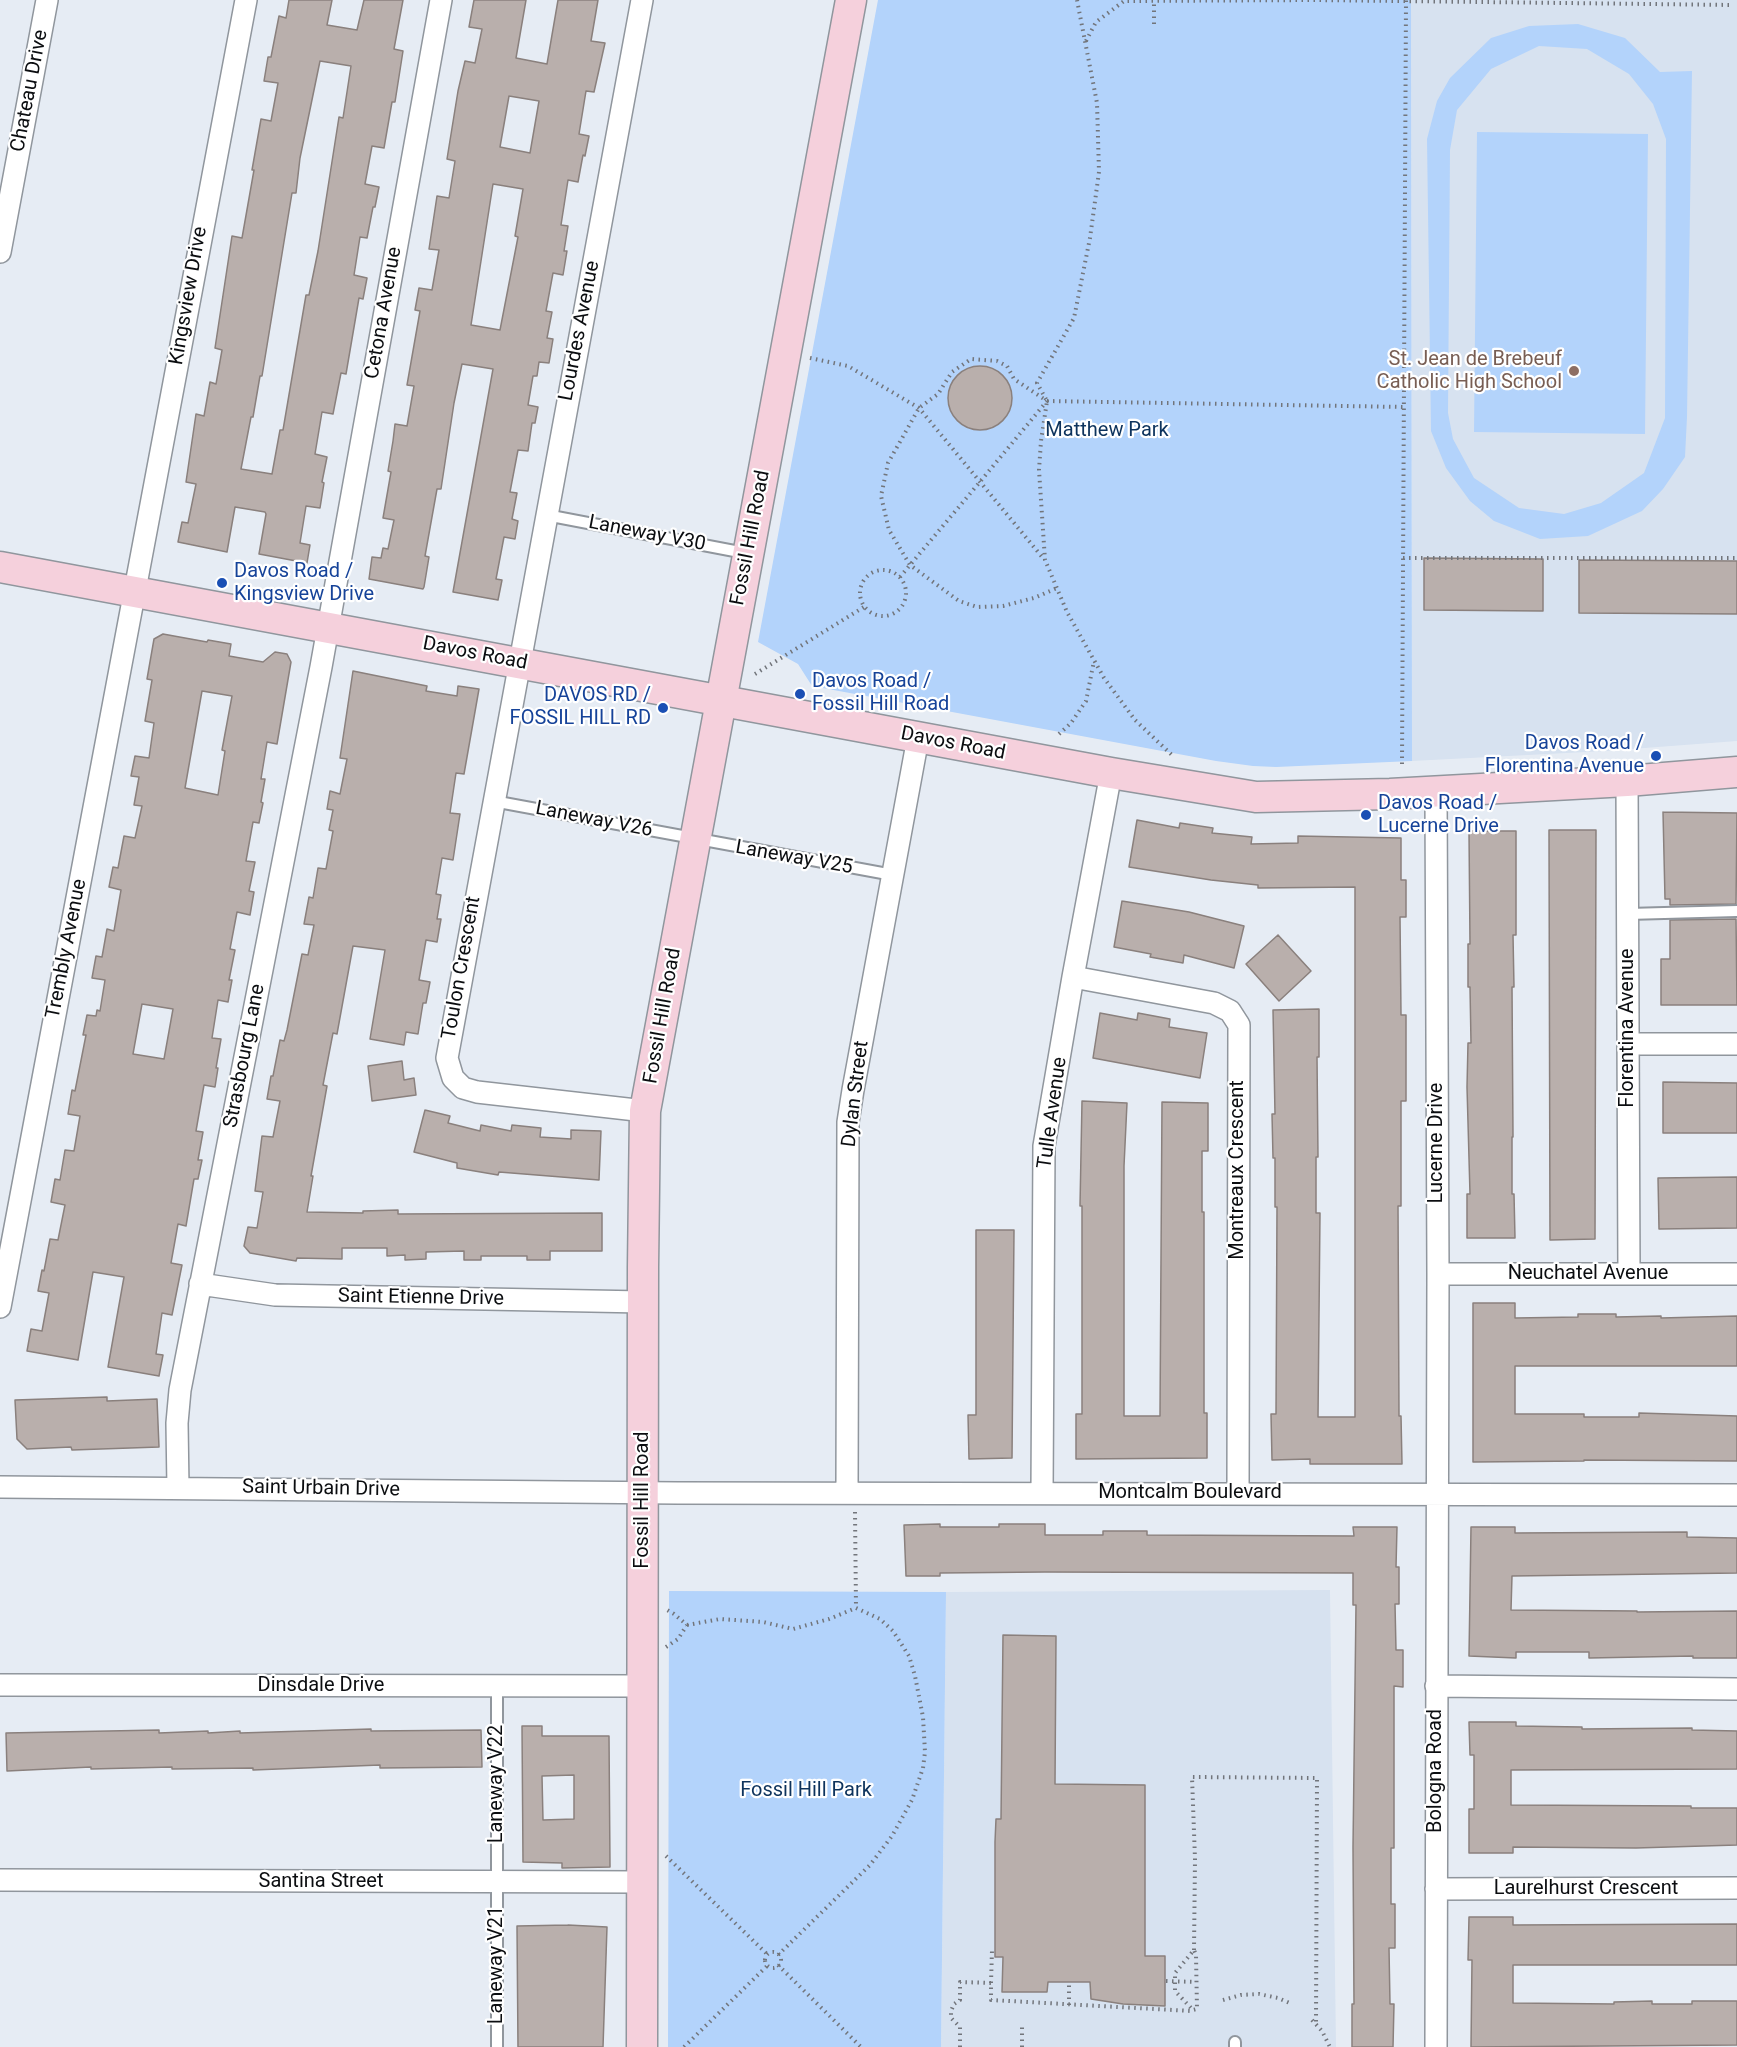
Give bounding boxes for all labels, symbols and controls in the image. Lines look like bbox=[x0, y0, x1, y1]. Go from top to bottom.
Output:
street label: Chateau Drive bbox=[6, 28, 54, 154]
street label: Kingsview Drive bbox=[165, 225, 213, 367]
street label: Cetona Avenue bbox=[361, 245, 407, 381]
street label: Lourdes Avenue bbox=[555, 259, 605, 403]
place label: St. Jean de Brebeuf Catholic High School bbox=[1377, 348, 1562, 395]
marker: St. Jean de Brebeuf Catholic High School bbox=[1567, 364, 1581, 378]
park label: Matthew Park bbox=[1045, 419, 1169, 443]
street label: Fossil Hill Road bbox=[726, 468, 776, 608]
street label: Laneway V30 bbox=[586, 511, 708, 557]
place label: Davos Road / Kingsview Drive bbox=[234, 560, 374, 607]
marker: Davos Road / Kingsview Drive bbox=[215, 576, 229, 590]
street label: Davos Road bbox=[421, 632, 529, 676]
place label: Davos Road / Fossil Hill Road bbox=[812, 670, 949, 717]
place label: DAVOS RD / FOSSIL HILL RD bbox=[510, 684, 651, 731]
marker: Davos Road / Fossil Hill Road bbox=[793, 687, 807, 701]
marker: DAVOS RD / FOSSIL HILL RD bbox=[656, 701, 670, 715]
street label: Davos Road bbox=[899, 722, 1007, 766]
place label: Davos Road / Florentina Avenue bbox=[1485, 732, 1644, 779]
marker: Davos Road / Florentina Avenue bbox=[1649, 749, 1663, 763]
place label: Davos Road / Lucerne Drive bbox=[1378, 792, 1499, 839]
street label: Laneway V26 bbox=[533, 797, 655, 843]
marker: Davos Road / Lucerne Drive bbox=[1359, 808, 1373, 822]
street label: Laneway V25 bbox=[733, 836, 855, 880]
street label: Trembly Avenue bbox=[42, 877, 92, 1021]
street label: Toulon Crescent bbox=[438, 895, 486, 1041]
street label: Fossil Hill Road bbox=[639, 946, 687, 1086]
street label: Florentina Avenue bbox=[1616, 948, 1640, 1108]
street label: Strasbourg Lane bbox=[219, 982, 271, 1130]
street label: Dylan Street bbox=[838, 1039, 874, 1149]
street label: Tulle Avenue bbox=[1033, 1056, 1073, 1170]
street label: Montreaux Crescent bbox=[1226, 1080, 1250, 1260]
street label: Lucerne Drive bbox=[1425, 1083, 1449, 1203]
street label: Neuchatel Avenue bbox=[1508, 1262, 1668, 1286]
street label: Saint Etienne Drive bbox=[338, 1285, 504, 1311]
street label: Fossil Hill Road bbox=[631, 1431, 655, 1569]
street label: Saint Urbain Drive bbox=[242, 1476, 400, 1502]
street label: Montcalm Boulevard bbox=[1098, 1481, 1282, 1505]
street label: Dinsdale Drive bbox=[258, 1674, 384, 1698]
street label: Bologna Road bbox=[1424, 1709, 1448, 1833]
street label: Laneway V22 bbox=[485, 1725, 509, 1843]
park label: Fossil Hill Park bbox=[740, 1779, 872, 1803]
street label: Santina Street bbox=[259, 1870, 383, 1894]
street label: Laurelhurst Crescent bbox=[1494, 1877, 1678, 1901]
street label: Laneway V21 bbox=[485, 1906, 509, 2024]

